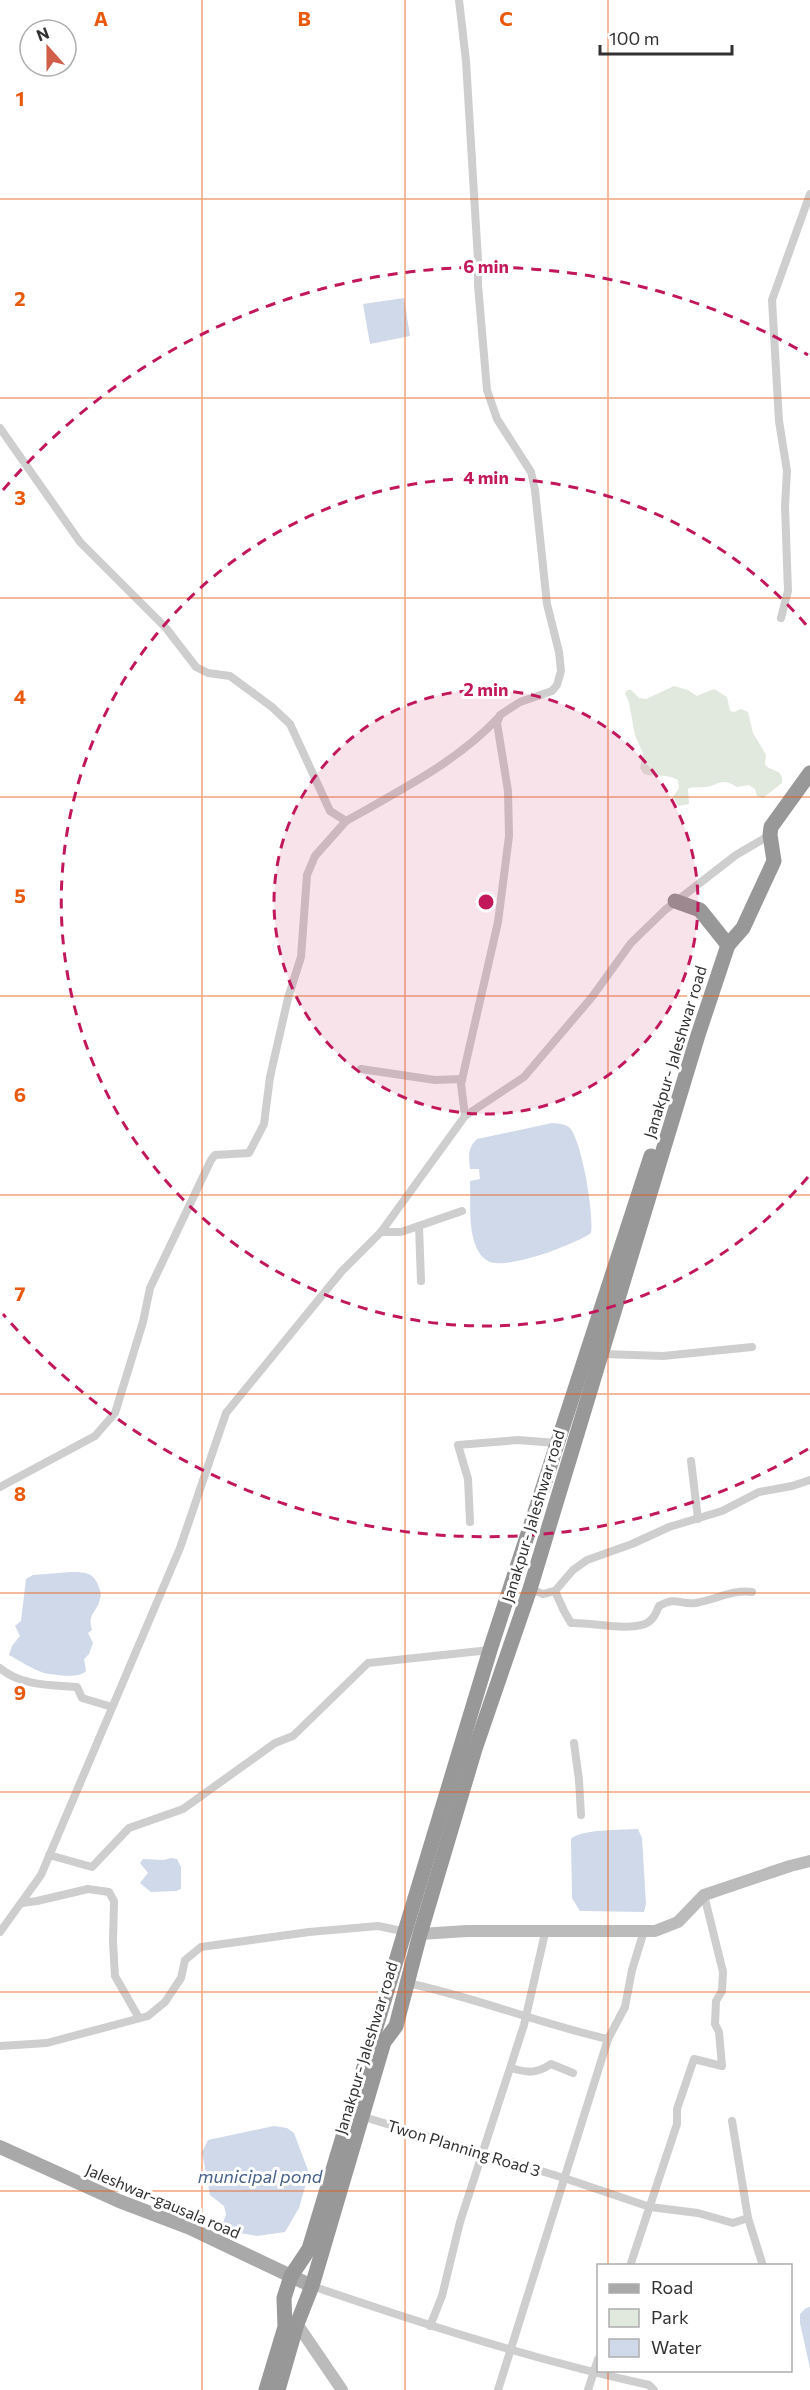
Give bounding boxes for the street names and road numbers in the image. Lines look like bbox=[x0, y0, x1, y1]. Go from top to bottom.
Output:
street label: Janakpur- Jaleshwar road bbox=[639, 963, 710, 1140]
street label: Janakpur- Jaleshwar road bbox=[497, 1427, 568, 1604]
street label: Janakpur- Jaleshwar road bbox=[330, 1959, 401, 2136]
street label: Twon Planning Road 3 bbox=[385, 2115, 543, 2180]
street label: Jaleshwar-gausala road bbox=[83, 2159, 243, 2242]

